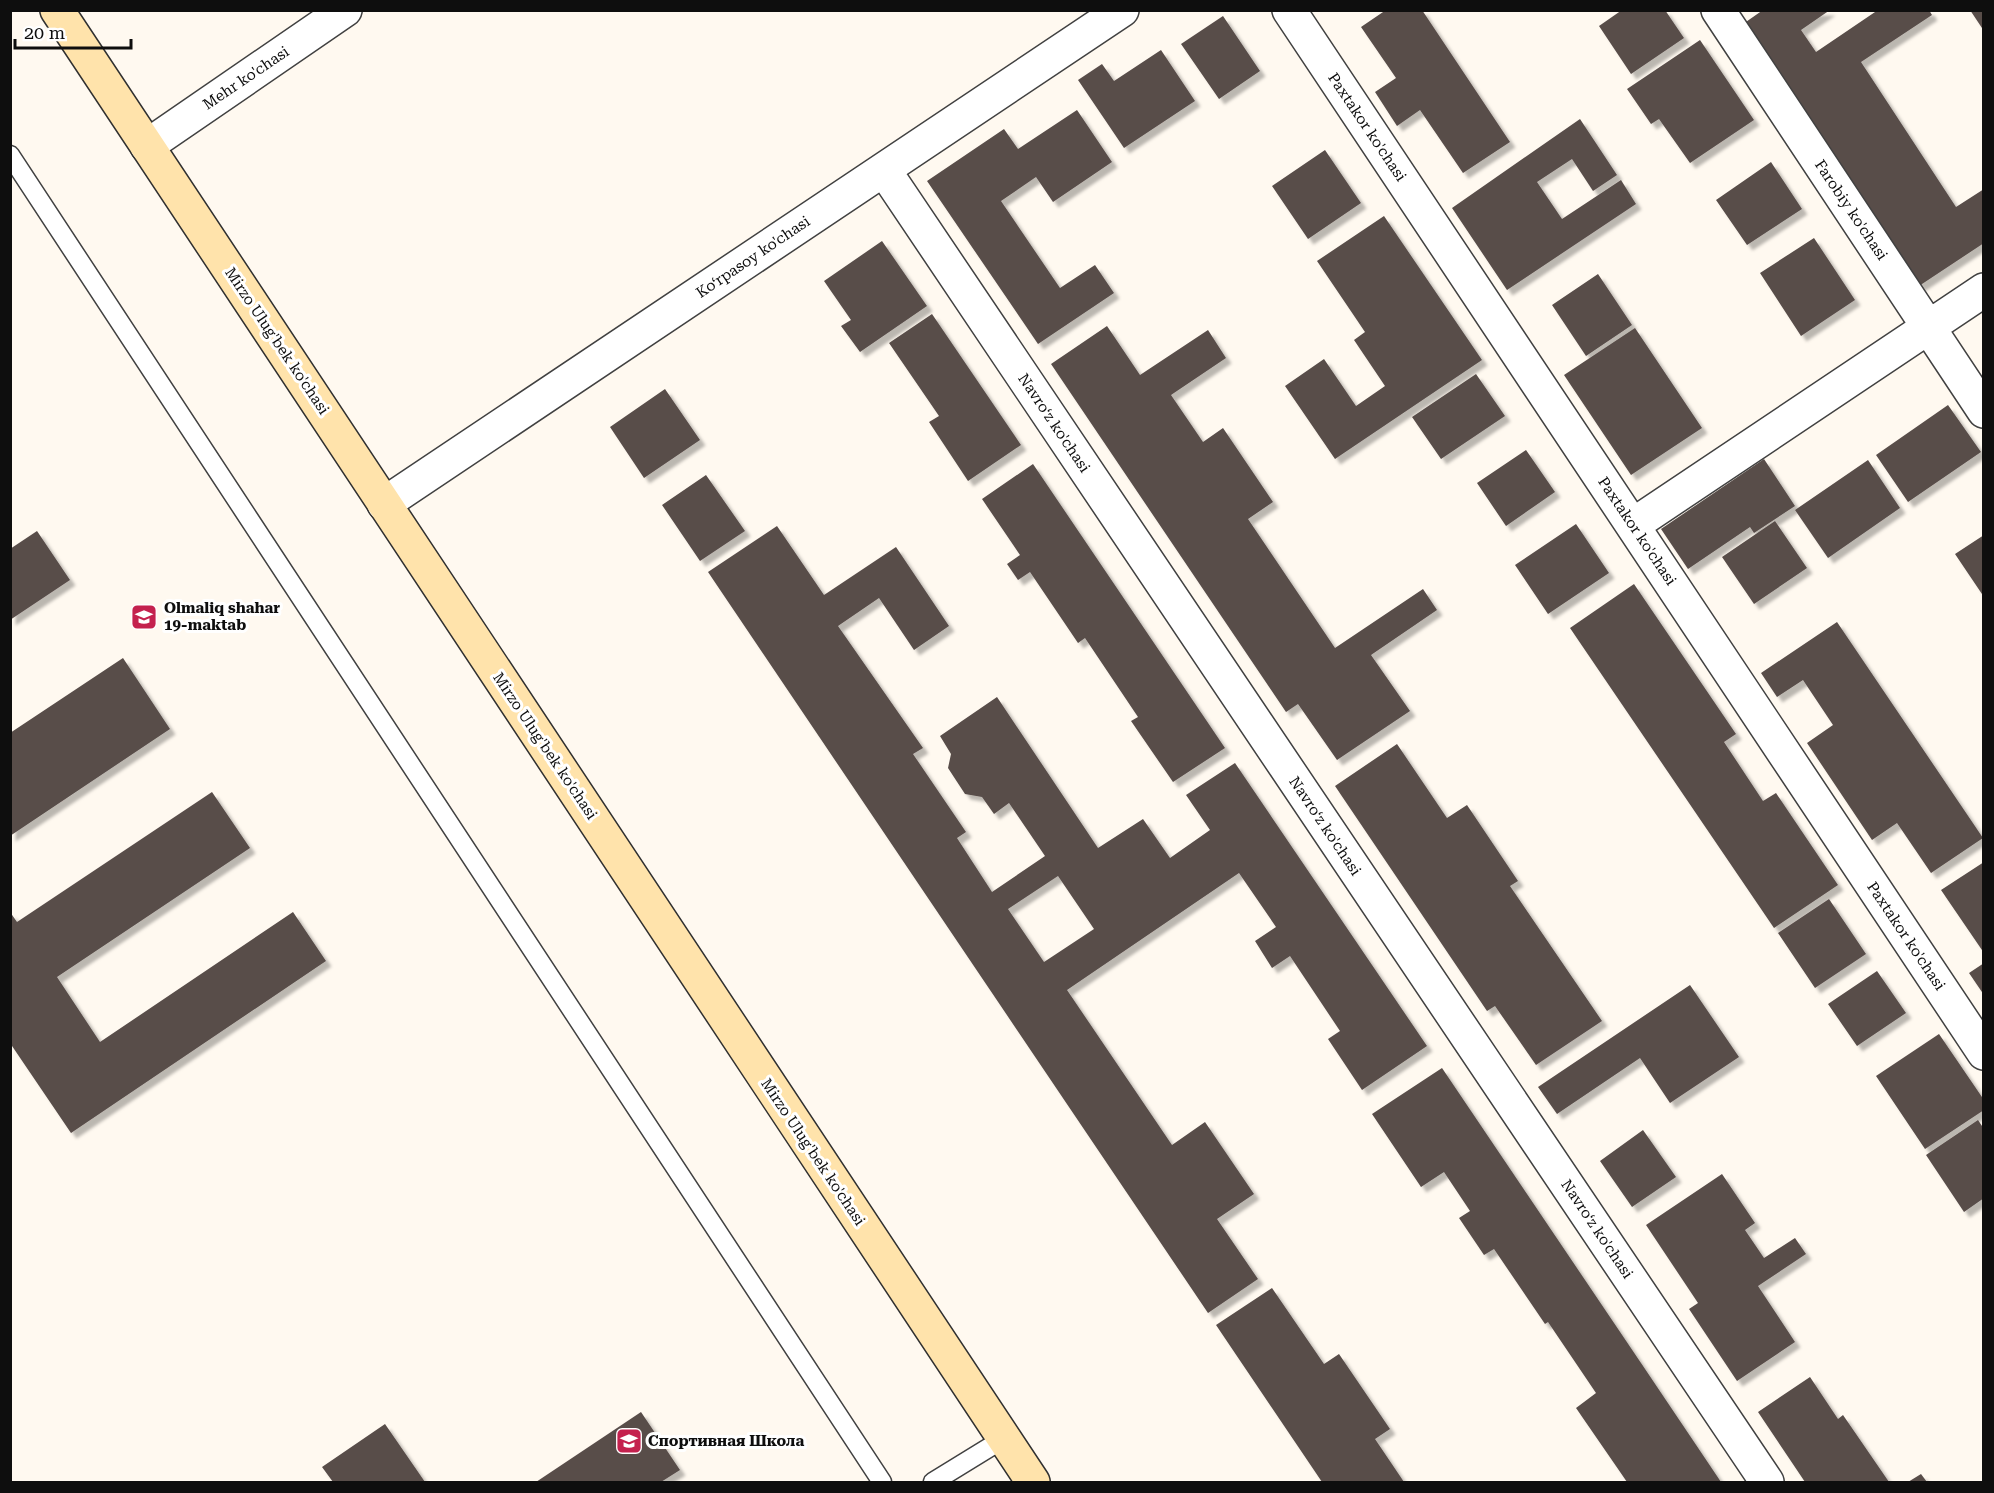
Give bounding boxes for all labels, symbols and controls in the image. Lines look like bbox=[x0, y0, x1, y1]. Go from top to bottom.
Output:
scale bar bbox=[15, 12, 130, 50]
text: 20 m bbox=[24, 22, 65, 43]
street label: Mehr ko'chasi bbox=[199, 42, 293, 113]
street label: Paxtakor ko'chasi bbox=[1324, 69, 1410, 185]
street label: Farobiy ko'chasi bbox=[1811, 156, 1891, 264]
street label: Ko‘rpasoy ko'chasi bbox=[693, 212, 814, 302]
street label: Mirzo Ulug'bek ko'chasi bbox=[221, 264, 333, 418]
street label: Navro‘z ko'chasi bbox=[1014, 370, 1094, 476]
street label: Paxtakor ko'chasi bbox=[1594, 473, 1680, 589]
place label: Olmaliq shahar 19-maktab bbox=[164, 599, 280, 634]
school or university icon: Olmaliq shahar 19-maktab bbox=[129, 602, 159, 632]
street label: Mirzo Ulug'bek ko'chasi bbox=[489, 669, 601, 823]
street label: Navro‘z ko'chasi bbox=[1285, 773, 1365, 879]
street label: Paxtakor ko'chasi bbox=[1863, 878, 1949, 994]
street label: Mirzo Ulug'bek ko'chasi bbox=[757, 1075, 869, 1229]
street label: Navro‘z ko'chasi bbox=[1557, 1176, 1637, 1282]
school or university icon: Спортивная Школа bbox=[614, 1426, 644, 1456]
place label: Спортивная Школа bbox=[648, 1432, 804, 1450]

